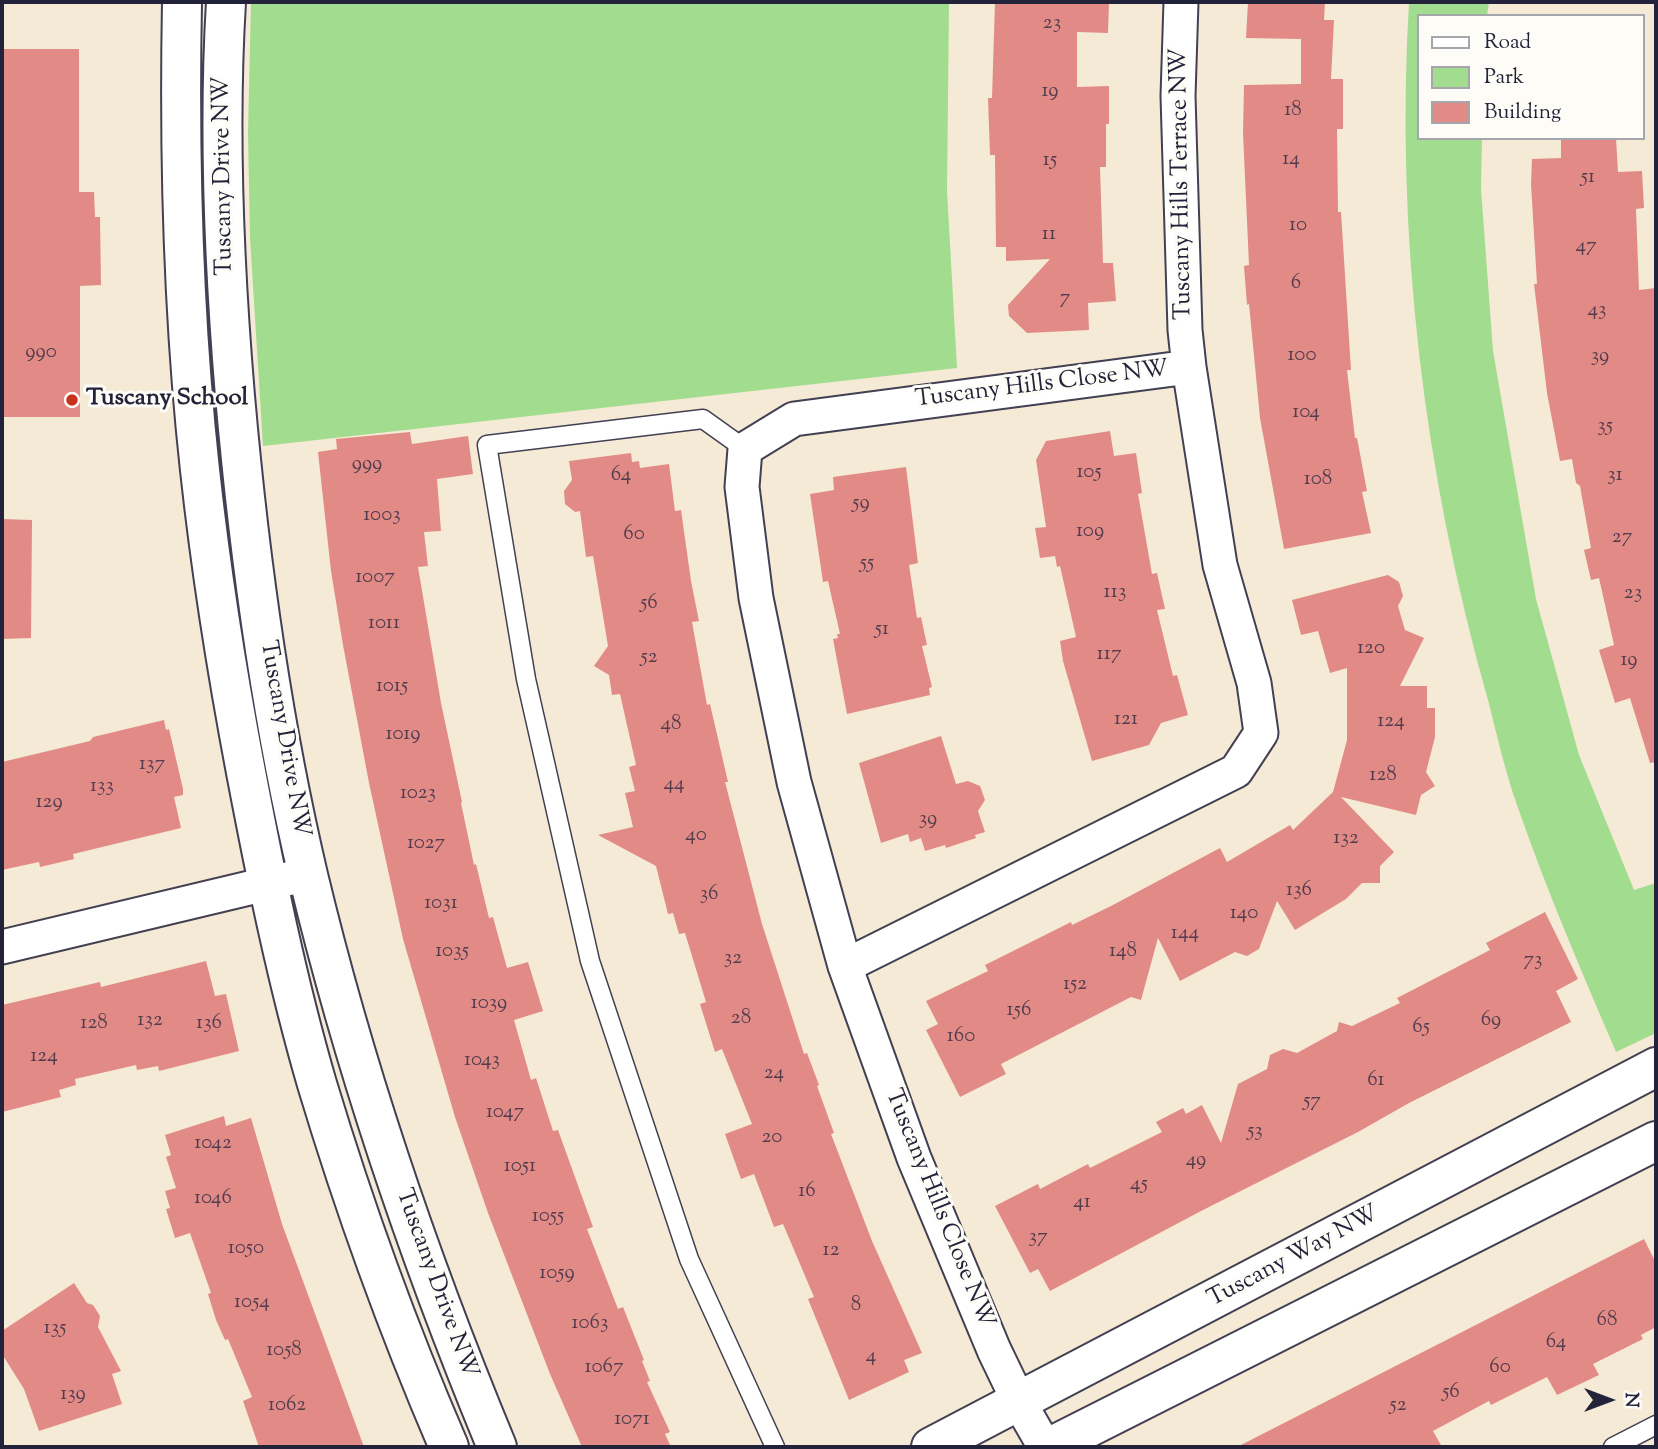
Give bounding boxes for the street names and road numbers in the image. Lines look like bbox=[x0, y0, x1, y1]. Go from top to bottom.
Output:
street label: Tuscany Hills Terrace NW bbox=[1166, 48, 1200, 320]
street label: Tuscany Drive NW bbox=[209, 76, 241, 276]
street label: Tuscany Hills Close NW bbox=[914, 356, 1170, 416]
street label: Tuscany Drive NW bbox=[252, 638, 314, 840]
street label: Tuscany Hills Close NW bbox=[877, 1086, 999, 1332]
street label: Tuscany Drive NW bbox=[387, 1186, 483, 1382]
street label: Tuscany Way NW bbox=[1204, 1201, 1384, 1315]

